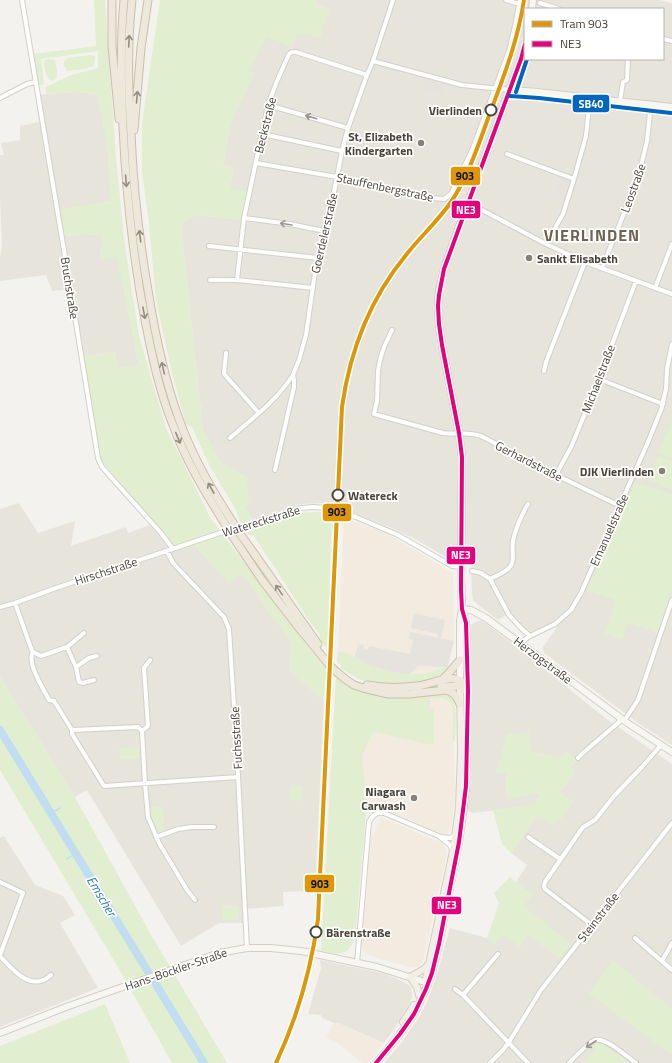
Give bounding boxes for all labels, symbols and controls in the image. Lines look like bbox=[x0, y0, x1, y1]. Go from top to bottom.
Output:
legend bbox=[524, 8, 664, 60]
text: Tram 903 bbox=[560, 14, 608, 33]
text: NE3 bbox=[560, 34, 581, 53]
one-way arrow bbox=[126, 35, 133, 48]
one-way arrow bbox=[133, 91, 141, 104]
line badge: SB40 bbox=[572, 94, 610, 113]
street label: Beckstraße bbox=[249, 95, 281, 155]
text: SB40 bbox=[578, 96, 604, 112]
place label: Vierlinden bbox=[429, 101, 482, 120]
marker: Vierlinden bbox=[484, 103, 498, 117]
one-way arrow bbox=[305, 113, 318, 120]
place label: St, Elizabeth Kindergarten bbox=[345, 127, 413, 160]
marker: St, Elizabeth Kindergarten bbox=[416, 138, 426, 148]
street label: Leostraße bbox=[615, 161, 651, 215]
line badge: 903 bbox=[450, 166, 481, 186]
street label: Stauffenbergstraße bbox=[335, 167, 435, 207]
text: 903 bbox=[456, 168, 474, 184]
one-way arrow bbox=[123, 174, 130, 187]
street label: Goerdelerstraße bbox=[306, 191, 342, 275]
line badge: NE3 bbox=[451, 200, 481, 219]
text: NE3 bbox=[456, 202, 476, 218]
one-way arrow bbox=[280, 220, 293, 228]
district label: VIERLINDEN bbox=[544, 223, 640, 247]
one-way arrow bbox=[136, 230, 144, 243]
place label: Sankt Elisabeth bbox=[537, 249, 618, 268]
marker: Sankt Elisabeth bbox=[524, 253, 534, 263]
street label: Bruchstraße bbox=[56, 256, 84, 320]
one-way arrow bbox=[141, 306, 149, 319]
street label: Michaelstraße bbox=[576, 342, 620, 416]
one-way arrow bbox=[159, 362, 167, 375]
one-way arrow bbox=[175, 432, 182, 444]
street label: Gerhardstraße bbox=[492, 436, 566, 486]
place label: DJK Vierlinden bbox=[580, 462, 654, 481]
marker: DJK Vierlinden bbox=[657, 466, 667, 476]
one-way arrow bbox=[207, 482, 215, 494]
place label: Watereck bbox=[348, 486, 399, 505]
marker: Watereck bbox=[331, 488, 345, 502]
street label: Emanuelstraße bbox=[585, 491, 633, 569]
street label: Watereckstraße bbox=[220, 500, 302, 542]
line badge: 903 bbox=[322, 503, 352, 522]
text: 903 bbox=[328, 504, 346, 520]
line badge: NE3 bbox=[446, 546, 476, 565]
text: NE3 bbox=[451, 547, 471, 563]
street label: Hirschstraße bbox=[72, 552, 140, 590]
one-way arrow bbox=[275, 585, 283, 596]
street label: Herzogstraße bbox=[510, 632, 576, 688]
street label: Fuchsstraße bbox=[225, 706, 247, 770]
place label: Niagara Carwash bbox=[361, 782, 406, 815]
marker: Niagara Carwash bbox=[409, 793, 419, 803]
water label: Emscher bbox=[82, 872, 123, 922]
line badge: 903 bbox=[304, 874, 335, 893]
text: 903 bbox=[311, 876, 329, 892]
street label: Steinstraße bbox=[572, 888, 624, 946]
line badge: NE3 bbox=[431, 896, 462, 915]
text: NE3 bbox=[437, 897, 457, 913]
place label: Bärenstraße bbox=[326, 923, 391, 942]
marker: Bärenstraße bbox=[309, 925, 323, 939]
street label: Hans-Böckler-Straße bbox=[122, 943, 230, 995]
one-way arrow bbox=[586, 1040, 597, 1048]

